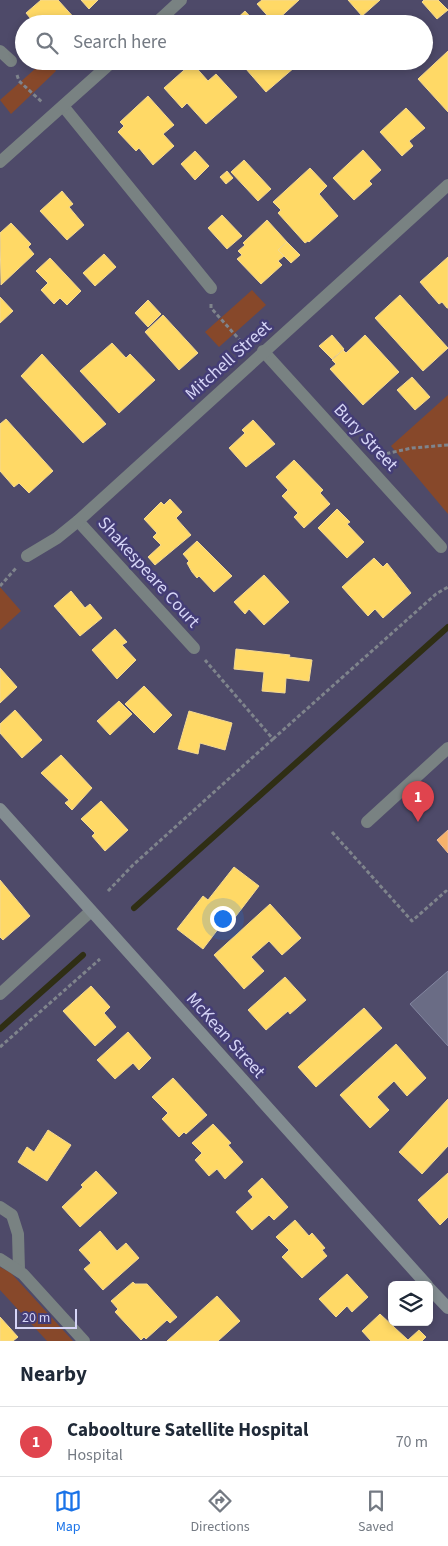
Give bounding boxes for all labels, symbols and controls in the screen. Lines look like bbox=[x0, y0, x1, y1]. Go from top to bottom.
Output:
search box bbox=[15, 15, 433, 70]
icon: search bbox=[33, 29, 61, 57]
text: Search here bbox=[73, 29, 167, 56]
street label: Mitchell Street bbox=[180, 315, 277, 406]
street label: Bury Street bbox=[328, 398, 403, 477]
street label: Shakespeare Court bbox=[92, 511, 205, 633]
pin: 1 bbox=[402, 781, 434, 822]
your location bbox=[210, 906, 236, 932]
street label: McKean Street bbox=[180, 987, 271, 1084]
map controls bbox=[388, 1281, 433, 1326]
button: layers bbox=[388, 1281, 433, 1326]
scale bar bbox=[15, 1306, 78, 1329]
text: 20 m bbox=[22, 1308, 50, 1328]
text: Nearby bbox=[20, 1359, 87, 1389]
text: Caboolture Satellite Hospital bbox=[67, 1417, 308, 1444]
text: 1 bbox=[32, 1431, 40, 1453]
text: 70 m bbox=[396, 1431, 428, 1453]
text: Hospital bbox=[67, 1444, 123, 1466]
tab: Map bbox=[54, 1487, 82, 1537]
tab: Directions bbox=[190, 1487, 250, 1537]
tab: Saved bbox=[358, 1487, 394, 1537]

